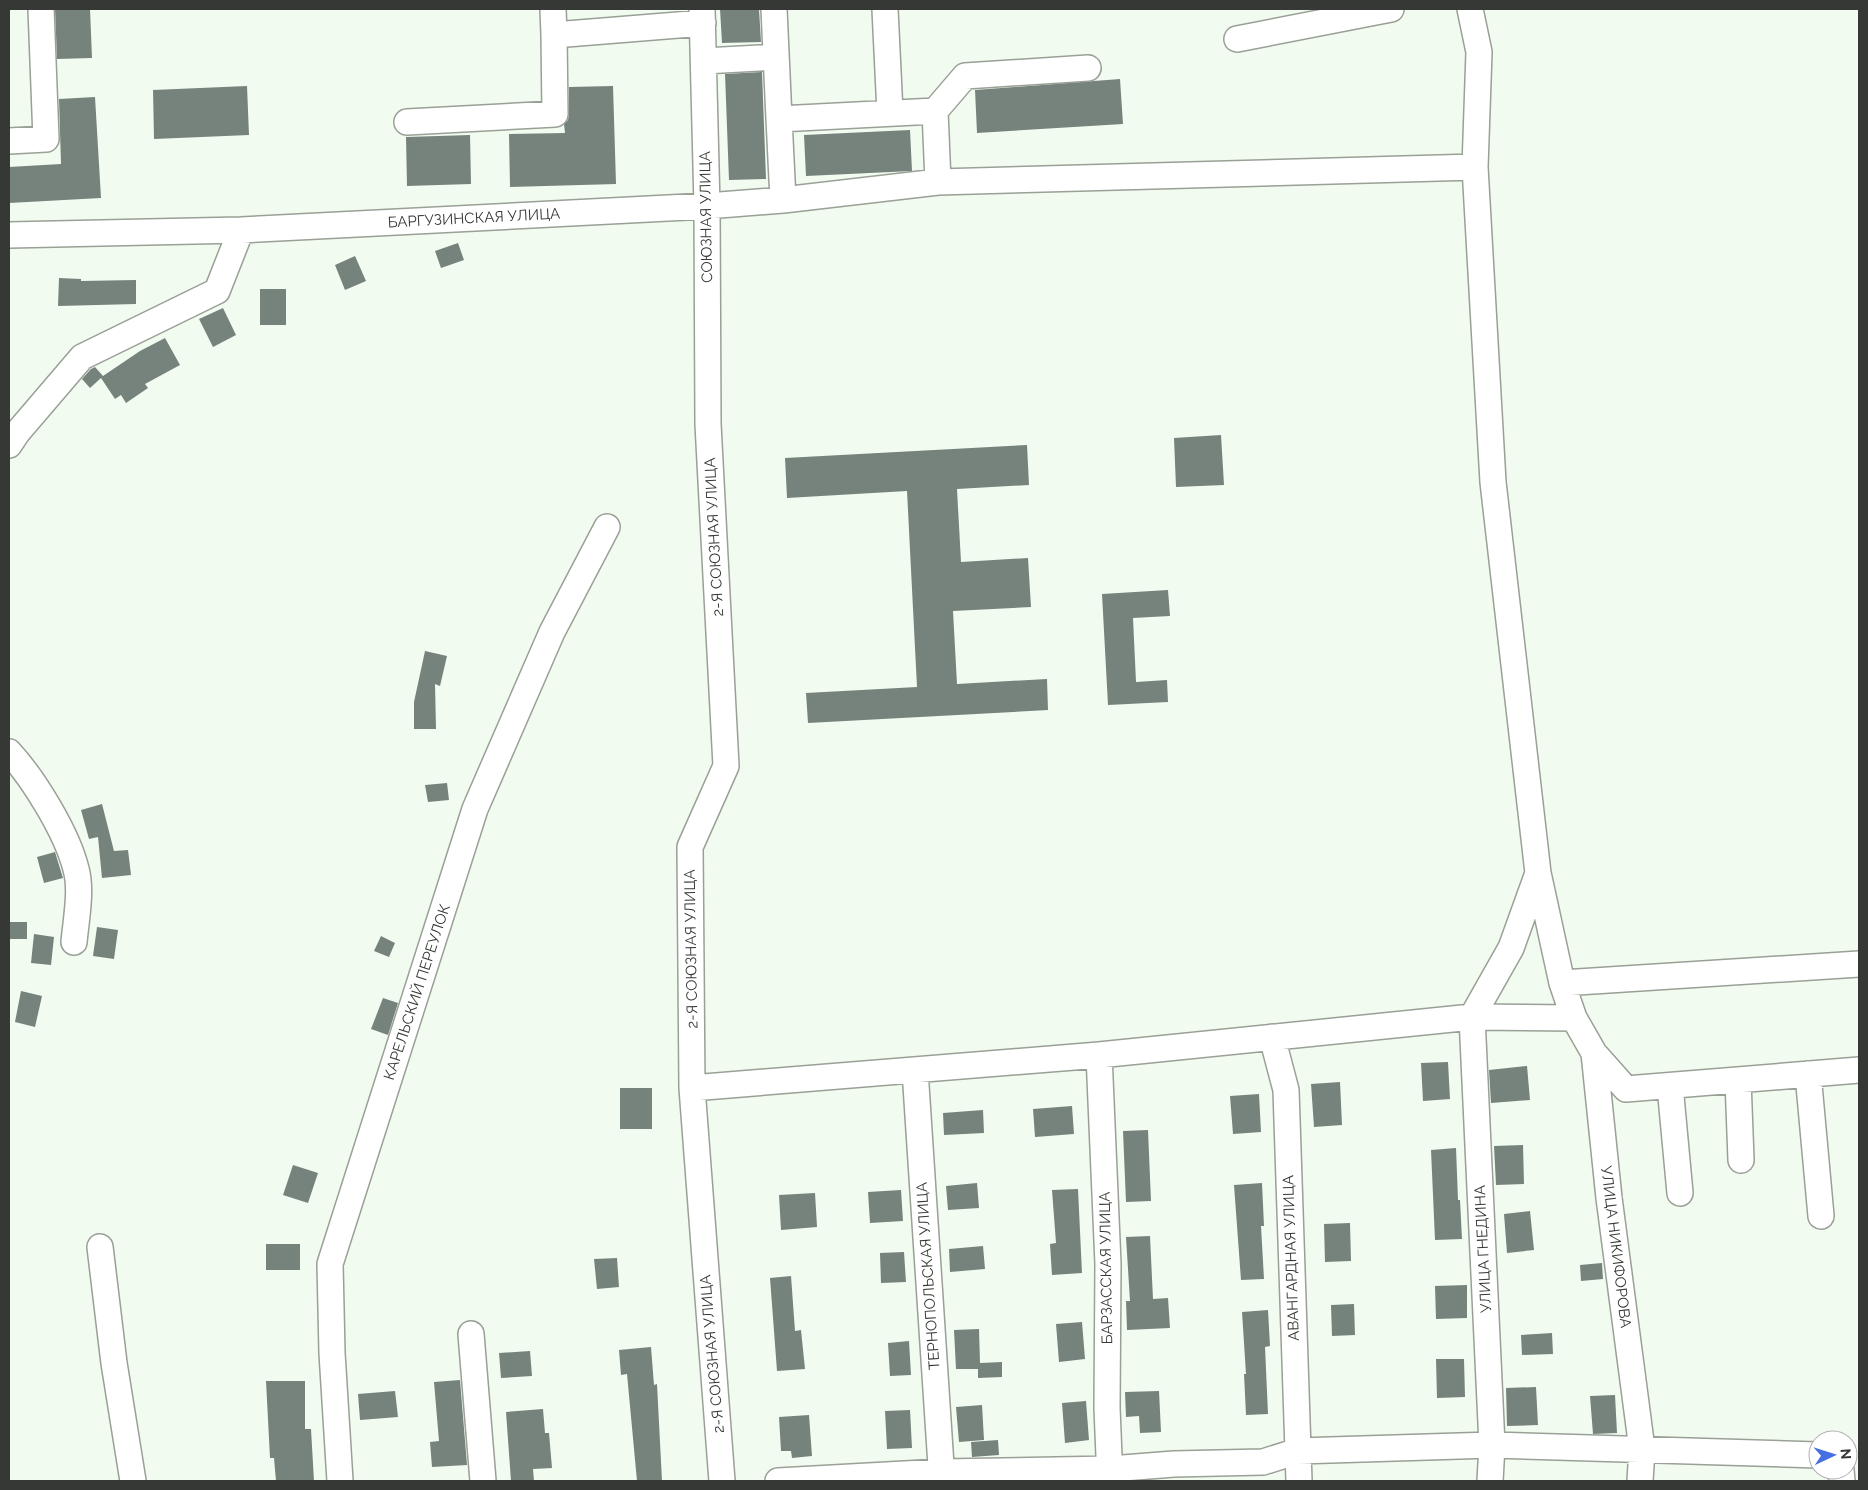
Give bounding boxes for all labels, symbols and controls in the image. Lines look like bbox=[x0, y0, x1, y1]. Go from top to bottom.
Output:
street label: СОЮЗНАЯ УЛИЦА bbox=[696, 151, 716, 283]
street label: БАРГУЗИНСКАЯ УЛИЦА bbox=[387, 204, 561, 232]
street label: 2-Я СОЮЗНАЯ УЛИЦА bbox=[701, 457, 727, 617]
street label: 2-Я СОЮЗНАЯ УЛИЦА bbox=[681, 869, 701, 1029]
street label: КАРЕЛЬСКИЙ ПЕРЕУЛОК bbox=[380, 901, 454, 1082]
street label: УЛИЦА НИКИФОРОВА bbox=[1597, 1165, 1635, 1329]
street label: АВАНГАРДНАЯ УЛИЦА bbox=[1279, 1175, 1303, 1341]
street label: ТЕРНОПОЛЬСКАЯ УЛИЦА bbox=[912, 1182, 944, 1370]
street label: УЛИЦА ГНЕДИНА bbox=[1471, 1185, 1495, 1313]
street label: БАРЗАССКАЯ УЛИЦА bbox=[1096, 1191, 1116, 1345]
street label: 2-Я СОЮЗНАЯ УЛИЦА bbox=[696, 1274, 728, 1434]
north arrow bbox=[1808, 1430, 1858, 1480]
text: N bbox=[1838, 1448, 1854, 1460]

